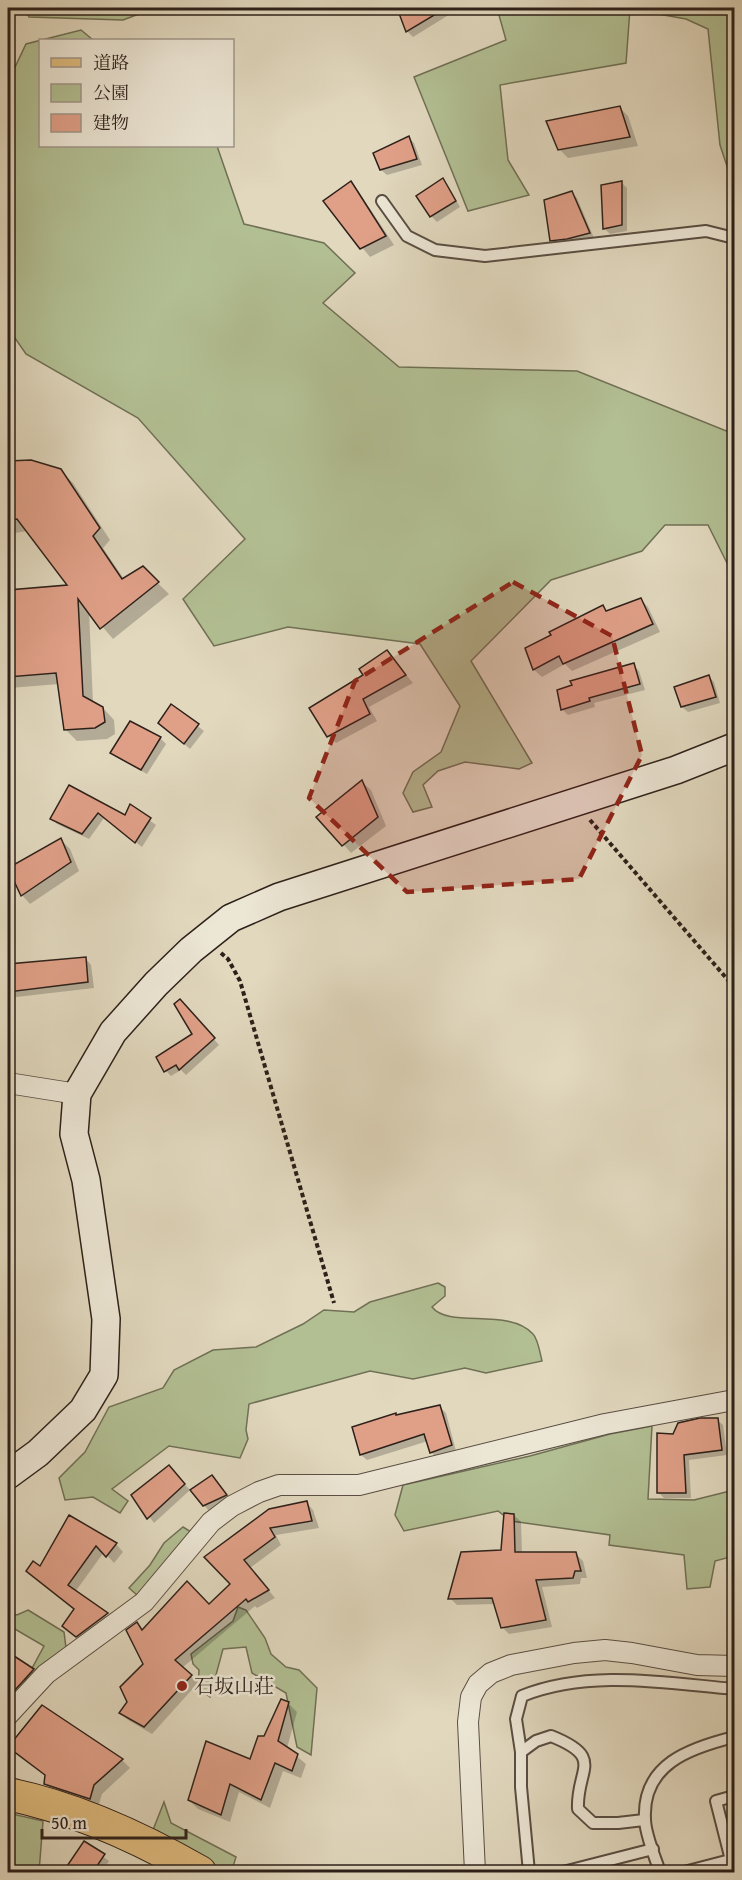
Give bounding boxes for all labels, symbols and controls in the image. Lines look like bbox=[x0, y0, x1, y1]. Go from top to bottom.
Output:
legend bbox=[39, 39, 234, 147]
text: 道路 bbox=[93, 49, 129, 76]
text: 公園 bbox=[93, 79, 129, 106]
text: 建物 bbox=[93, 109, 129, 136]
place label: 石坂山荘 bbox=[194, 1671, 274, 1700]
marker: 石坂山荘 bbox=[175, 1679, 189, 1693]
scale bar bbox=[42, 1802, 186, 1840]
text: 50 m bbox=[51, 1809, 87, 1836]

